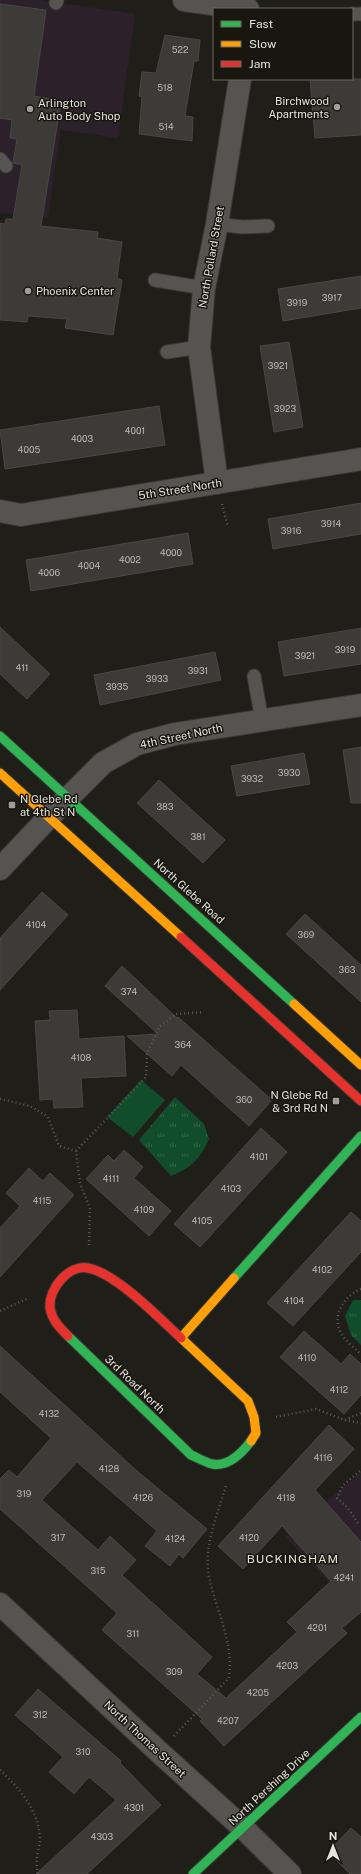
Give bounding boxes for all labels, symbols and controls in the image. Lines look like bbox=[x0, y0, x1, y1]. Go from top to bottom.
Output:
legend bbox=[213, 8, 353, 80]
text: Fast bbox=[249, 17, 274, 31]
text: Slow bbox=[249, 37, 277, 51]
house number: 522 bbox=[172, 44, 188, 55]
text: Jam bbox=[249, 57, 271, 71]
house number: 518 bbox=[157, 82, 173, 93]
place label: Birchwood Apartments bbox=[269, 95, 329, 120]
place label: Arlington Auto Body Shop bbox=[38, 97, 121, 122]
marker: Birchwood Apartments bbox=[332, 102, 342, 112]
marker: Arlington Auto Body Shop bbox=[25, 104, 35, 114]
house number: 514 bbox=[158, 121, 174, 132]
street label: North Pollard Street bbox=[196, 205, 226, 309]
place label: Phoenix Center bbox=[36, 285, 114, 297]
marker: Phoenix Center bbox=[23, 286, 33, 296]
house number: 3917 bbox=[322, 292, 342, 303]
house number: 3919 bbox=[287, 297, 308, 308]
house number: 3921 bbox=[268, 360, 288, 371]
house number: 3923 bbox=[274, 403, 296, 414]
house number: 4001 bbox=[125, 425, 145, 436]
house number: 4003 bbox=[71, 433, 93, 444]
house number: 4005 bbox=[18, 444, 40, 455]
street label: 5th Street North bbox=[137, 476, 223, 502]
house number: 3914 bbox=[321, 518, 342, 529]
house number: 3916 bbox=[281, 525, 302, 536]
house number: 4000 bbox=[160, 547, 183, 558]
house number: 4002 bbox=[119, 554, 141, 565]
house number: 4004 bbox=[78, 560, 100, 571]
house number: 4006 bbox=[38, 567, 60, 578]
house number: 3919 bbox=[335, 644, 356, 655]
house number: 3921 bbox=[295, 650, 315, 661]
house number: 411 bbox=[16, 662, 28, 673]
house number: 3931 bbox=[188, 665, 208, 676]
house number: 3933 bbox=[146, 673, 169, 684]
house number: 3935 bbox=[106, 681, 129, 692]
street label: 4th Street North bbox=[139, 721, 223, 751]
house number: 3930 bbox=[278, 767, 301, 778]
house number: 3932 bbox=[241, 773, 263, 784]
place label: N Glebe Rd at 4th St N bbox=[20, 793, 78, 818]
marker: N Glebe Rd at 4th St N bbox=[7, 800, 17, 810]
house number: 383 bbox=[156, 801, 174, 812]
house number: 381 bbox=[190, 831, 206, 842]
street label: North Glebe Road bbox=[151, 856, 227, 926]
house number: 4104 bbox=[26, 919, 47, 930]
house number: 369 bbox=[298, 929, 315, 940]
house number: 363 bbox=[339, 964, 356, 975]
house number: 374 bbox=[121, 986, 138, 997]
house number: 364 bbox=[175, 1039, 192, 1050]
house number: 4108 bbox=[71, 1052, 91, 1063]
place label: N Glebe Rd & 3rd Rd N bbox=[270, 1089, 328, 1114]
house number: 360 bbox=[236, 1094, 253, 1105]
marker: N Glebe Rd & 3rd Rd N bbox=[331, 1096, 341, 1106]
house number: 4101 bbox=[250, 1151, 268, 1162]
house number: 4111 bbox=[103, 1173, 119, 1184]
house number: 4103 bbox=[221, 1183, 242, 1194]
house number: 4115 bbox=[33, 1195, 52, 1206]
house number: 4109 bbox=[134, 1204, 155, 1215]
house number: 4105 bbox=[192, 1215, 213, 1226]
house number: 4102 bbox=[312, 1264, 332, 1275]
house number: 4104 bbox=[284, 1295, 305, 1306]
street label: 3rd Road North bbox=[103, 1352, 167, 1416]
house number: 4110 bbox=[298, 1352, 317, 1363]
house number: 4112 bbox=[330, 1384, 348, 1395]
house number: 4132 bbox=[39, 1408, 59, 1419]
house number: 4116 bbox=[314, 1452, 333, 1463]
house number: 4128 bbox=[99, 1463, 119, 1474]
house number: 319 bbox=[17, 1488, 32, 1499]
house number: 4126 bbox=[133, 1492, 154, 1503]
house number: 4118 bbox=[277, 1492, 296, 1503]
house number: 317 bbox=[51, 1532, 65, 1543]
house number: 4120 bbox=[239, 1532, 260, 1543]
house number: 4124 bbox=[165, 1533, 186, 1544]
district label: BUCKINGHAM bbox=[247, 1552, 339, 1566]
house number: 315 bbox=[90, 1565, 106, 1576]
house number: 4241 bbox=[334, 1572, 354, 1583]
house number: 4201 bbox=[307, 1622, 327, 1633]
house number: 311 bbox=[127, 1628, 140, 1639]
house number: 4203 bbox=[276, 1660, 298, 1671]
house number: 309 bbox=[166, 1666, 183, 1677]
house number: 4205 bbox=[247, 1687, 269, 1698]
street label: North Thomas Street bbox=[102, 1698, 188, 1780]
house number: 312 bbox=[33, 1709, 47, 1720]
house number: 4207 bbox=[217, 1715, 239, 1726]
house number: 310 bbox=[76, 1746, 91, 1757]
street label: North Pershing Drive bbox=[226, 1746, 312, 1828]
house number: 4301 bbox=[124, 1802, 144, 1813]
north arrow bbox=[313, 1826, 353, 1866]
text: N bbox=[329, 1830, 337, 1842]
house number: 4303 bbox=[91, 1831, 114, 1842]

